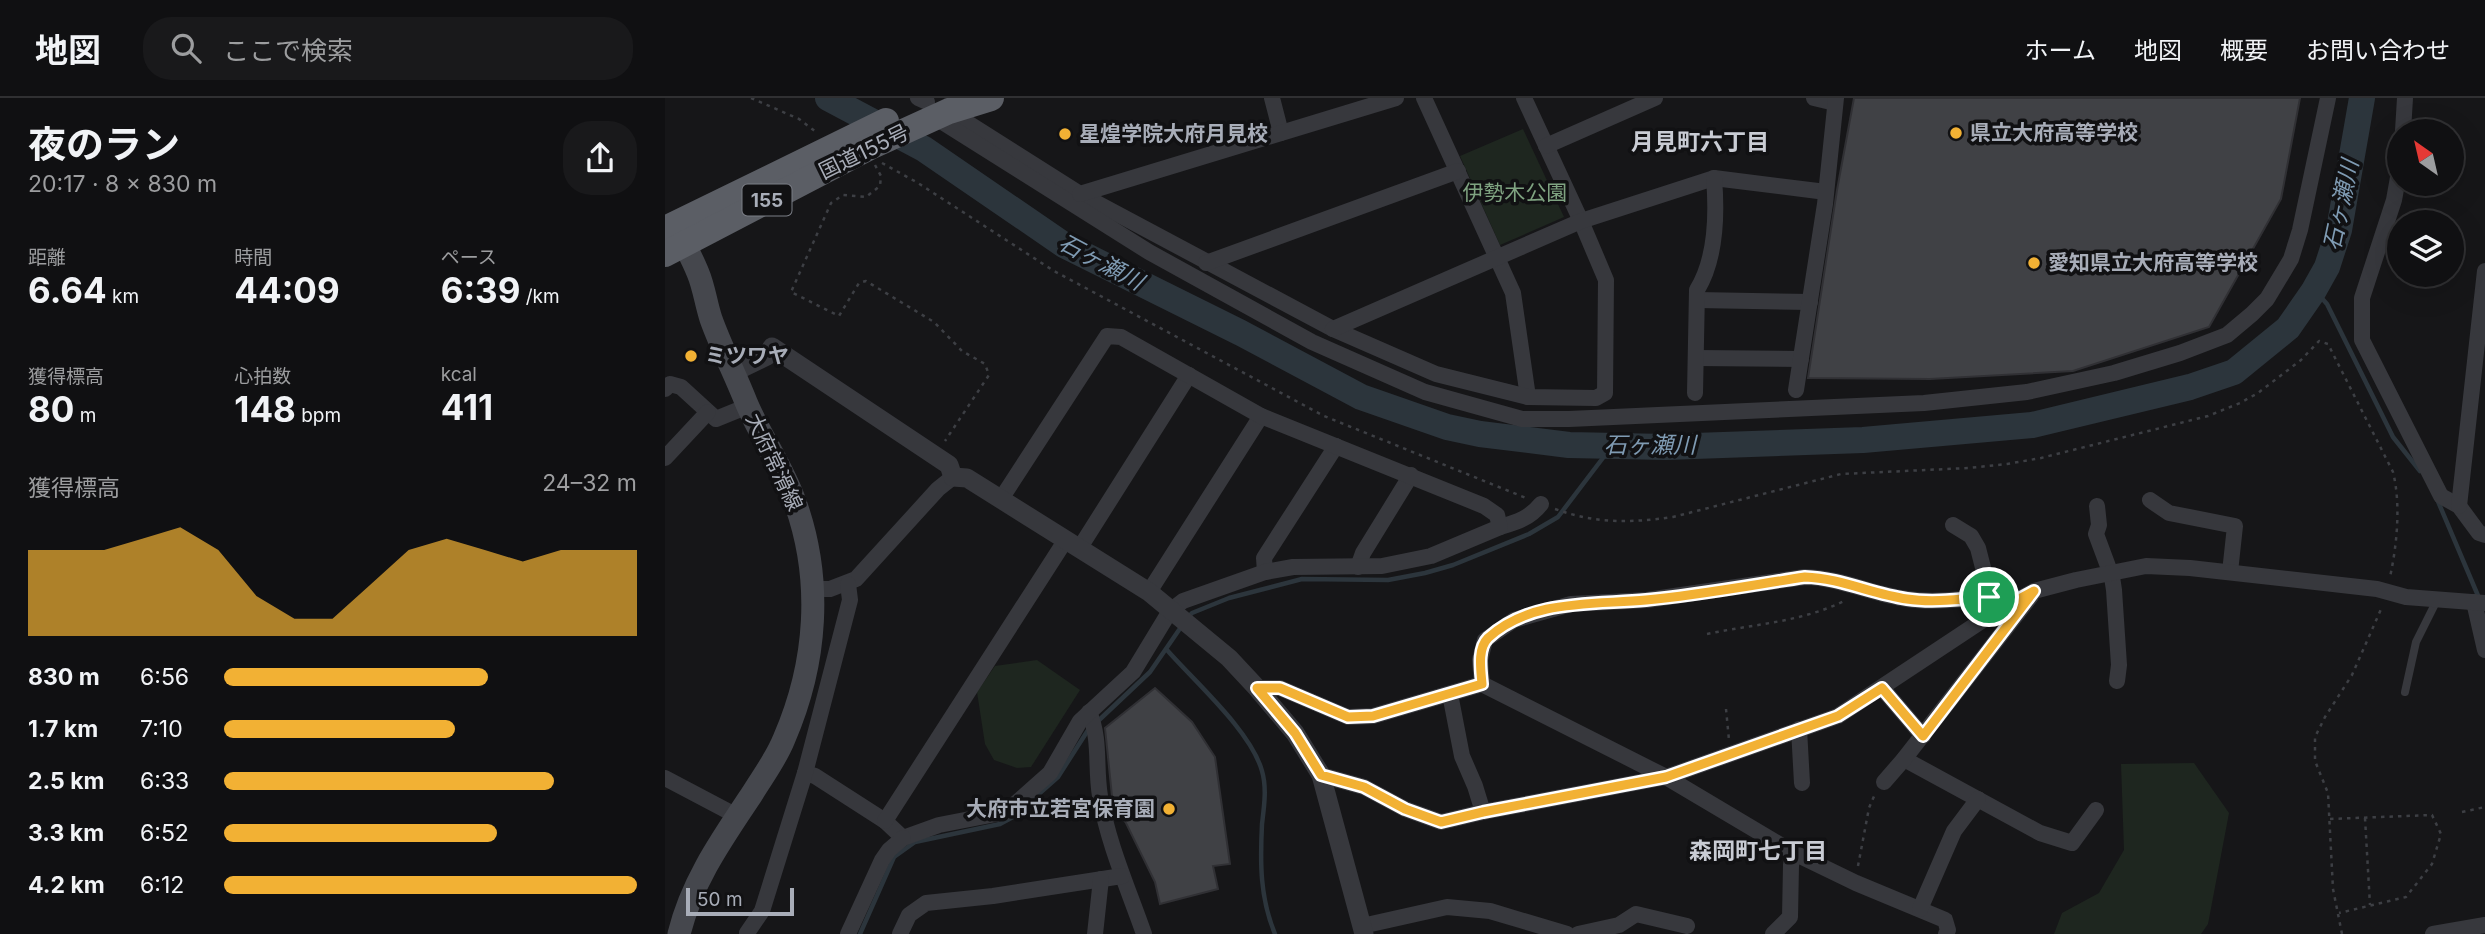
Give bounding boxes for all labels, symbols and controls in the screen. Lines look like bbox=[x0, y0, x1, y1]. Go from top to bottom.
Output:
search box bbox=[143, 17, 633, 80]
icon: search bbox=[167, 29, 205, 67]
text: 地図 bbox=[35, 30, 101, 70]
text: ここで検索 bbox=[223, 35, 353, 66]
text: ホーム bbox=[2025, 36, 2096, 65]
text: 地図 bbox=[2134, 36, 2182, 65]
text: 概要 bbox=[2220, 36, 2268, 65]
text: お問い合わせ bbox=[2306, 36, 2450, 65]
street label: 国道155号 bbox=[815, 119, 913, 184]
north arrow bbox=[2387, 119, 2464, 196]
map controls bbox=[2387, 119, 2464, 287]
place label: 県立大府高等学校 bbox=[1970, 120, 2138, 145]
text: 夜のラン bbox=[28, 121, 180, 167]
button: share bbox=[563, 121, 637, 195]
place label: 星煌学院大府月見校 bbox=[1079, 121, 1268, 146]
marker: 県立大府高等学校 bbox=[1948, 125, 1964, 141]
marker: 星煌学院大府月見校 bbox=[1057, 126, 1073, 142]
district label: 月見町六丁目 bbox=[1631, 128, 1769, 156]
water label: 石ヶ瀬川 bbox=[2318, 154, 2365, 253]
text: 20:17 · 8 × 830 m bbox=[28, 170, 217, 198]
park label: 伊勢木公園 bbox=[1463, 180, 1568, 205]
road number: 155 bbox=[743, 184, 791, 216]
button: layers bbox=[2387, 210, 2464, 287]
water label: 石ヶ瀬川 bbox=[1054, 228, 1151, 297]
text: 距離 bbox=[28, 246, 66, 269]
text: 時間 bbox=[234, 246, 272, 269]
text: ペース bbox=[441, 246, 497, 269]
place label: 愛知県立大府高等学校 bbox=[2048, 250, 2258, 275]
marker: 愛知県立大府高等学校 bbox=[2026, 255, 2042, 271]
text: 6.64 bbox=[28, 269, 107, 311]
text: 44:09 bbox=[234, 269, 340, 311]
text: 6:39 bbox=[441, 269, 520, 311]
text: km bbox=[107, 285, 139, 308]
text: /km bbox=[520, 285, 560, 308]
place label: ミツワヤ bbox=[705, 343, 789, 368]
marker: ミツワヤ bbox=[683, 348, 699, 364]
text: kcal bbox=[441, 363, 477, 386]
text: 獲得標高 bbox=[28, 365, 104, 388]
text: 心拍数 bbox=[234, 365, 291, 388]
text: 411 bbox=[441, 386, 493, 428]
text: 80 bbox=[28, 388, 74, 430]
text: 148 bbox=[234, 388, 296, 430]
text: m bbox=[74, 404, 96, 427]
text: bpm bbox=[296, 404, 341, 427]
street label: 大府常滑線 bbox=[741, 409, 808, 515]
water label: 石ヶ瀬川 bbox=[1604, 431, 1699, 459]
text: 24–32 m bbox=[542, 469, 637, 497]
text: 獲得標高 bbox=[28, 474, 120, 502]
pin bbox=[1959, 567, 2019, 627]
icon: arrive bbox=[1970, 578, 2008, 616]
text: 830 m bbox=[28, 663, 100, 691]
text: 6:56 bbox=[140, 663, 189, 691]
text: 1.7 km bbox=[28, 715, 98, 743]
text: 7:10 bbox=[140, 715, 183, 743]
text: 2.5 km bbox=[28, 767, 105, 795]
text: 6:33 bbox=[140, 767, 189, 795]
place label: 大府市立若宮保育園 bbox=[966, 796, 1155, 821]
marker: 大府市立若宮保育園 bbox=[1161, 801, 1177, 817]
text: 3.3 km bbox=[28, 819, 104, 847]
text: 6:52 bbox=[140, 819, 189, 847]
district label: 森岡町七丁目 bbox=[1689, 837, 1827, 865]
text: 4.2 km bbox=[28, 871, 105, 899]
text: 6:12 bbox=[140, 871, 184, 899]
scale bar bbox=[686, 885, 795, 917]
text: 50 m bbox=[697, 888, 743, 911]

